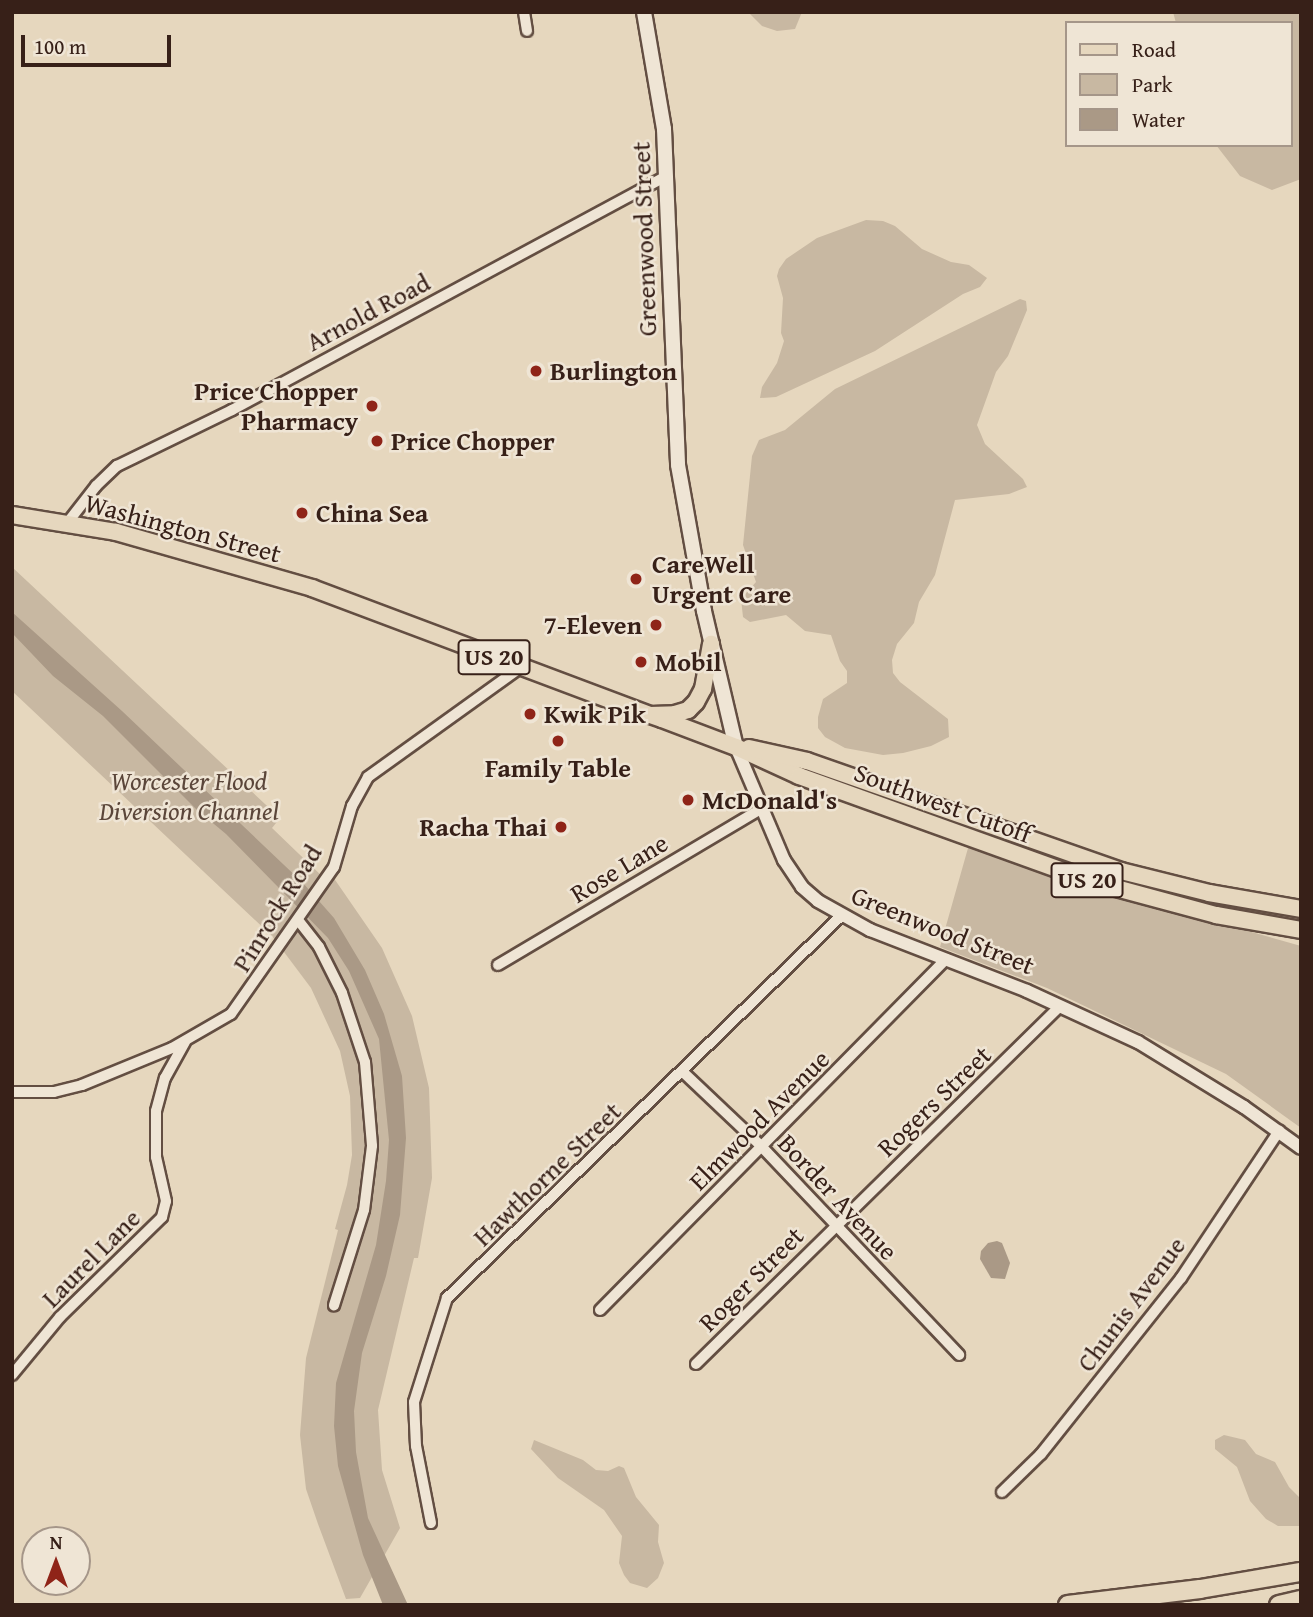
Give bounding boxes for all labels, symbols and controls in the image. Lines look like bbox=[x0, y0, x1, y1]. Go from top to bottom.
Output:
scale bar bbox=[24, 21, 175, 65]
legend bbox=[1064, 21, 1292, 147]
text: 100 m bbox=[34, 31, 86, 62]
text: Road bbox=[1132, 34, 1176, 65]
text: Park bbox=[1132, 69, 1173, 100]
text: Water bbox=[1132, 104, 1185, 135]
street label: Greenwood Street bbox=[625, 141, 663, 337]
street label: Arnold Road bbox=[301, 266, 435, 358]
place label: Burlington bbox=[550, 355, 677, 387]
marker: Burlington bbox=[528, 363, 544, 379]
place label: Price Chopper Pharmacy bbox=[194, 375, 358, 436]
marker: Price Chopper Pharmacy bbox=[364, 398, 380, 414]
place label: Price Chopper bbox=[391, 425, 555, 457]
marker: Price Chopper bbox=[369, 433, 385, 449]
street label: Washington Street bbox=[82, 487, 284, 569]
place label: China Sea bbox=[316, 497, 428, 529]
marker: China Sea bbox=[294, 505, 310, 521]
place label: CareWell Urgent Care bbox=[652, 548, 791, 610]
marker: CareWell Urgent Care bbox=[626, 569, 646, 589]
place label: 7-Eleven bbox=[544, 609, 642, 641]
marker: 7-Eleven bbox=[648, 617, 664, 633]
road number: US 20 bbox=[457, 636, 531, 678]
place label: Mobil bbox=[655, 646, 722, 678]
marker: Mobil bbox=[633, 654, 649, 670]
place label: Kwik Pik bbox=[544, 698, 646, 730]
marker: Kwik Pik bbox=[522, 706, 538, 722]
marker: Family Table bbox=[550, 733, 566, 749]
place label: Family Table bbox=[485, 752, 631, 784]
street label: Southwest Cutoff bbox=[850, 756, 1036, 850]
park label: Worcester Flood Diversion Channel bbox=[99, 765, 279, 826]
place label: McDonald's bbox=[702, 784, 837, 816]
marker: McDonald's bbox=[680, 792, 696, 808]
place label: Racha Thai bbox=[419, 811, 547, 843]
marker: Racha Thai bbox=[553, 819, 569, 835]
street label: Rose Lane bbox=[565, 827, 673, 909]
street label: Pinrock Road bbox=[226, 839, 328, 977]
road number: US 20 bbox=[1050, 860, 1124, 900]
street label: Greenwood Street bbox=[847, 879, 1039, 981]
street label: Rogers Street bbox=[871, 1039, 997, 1163]
street label: Elmwood Avenue bbox=[682, 1043, 836, 1197]
street label: Hawthorne Street bbox=[467, 1096, 627, 1252]
street label: Border Avenue bbox=[772, 1128, 904, 1266]
street label: Laurel Lane bbox=[35, 1202, 147, 1314]
street label: Roger Street bbox=[692, 1220, 810, 1338]
street label: Chunis Avenue bbox=[1070, 1230, 1192, 1378]
north arrow bbox=[21, 1526, 91, 1596]
text: N bbox=[50, 1528, 62, 1556]

